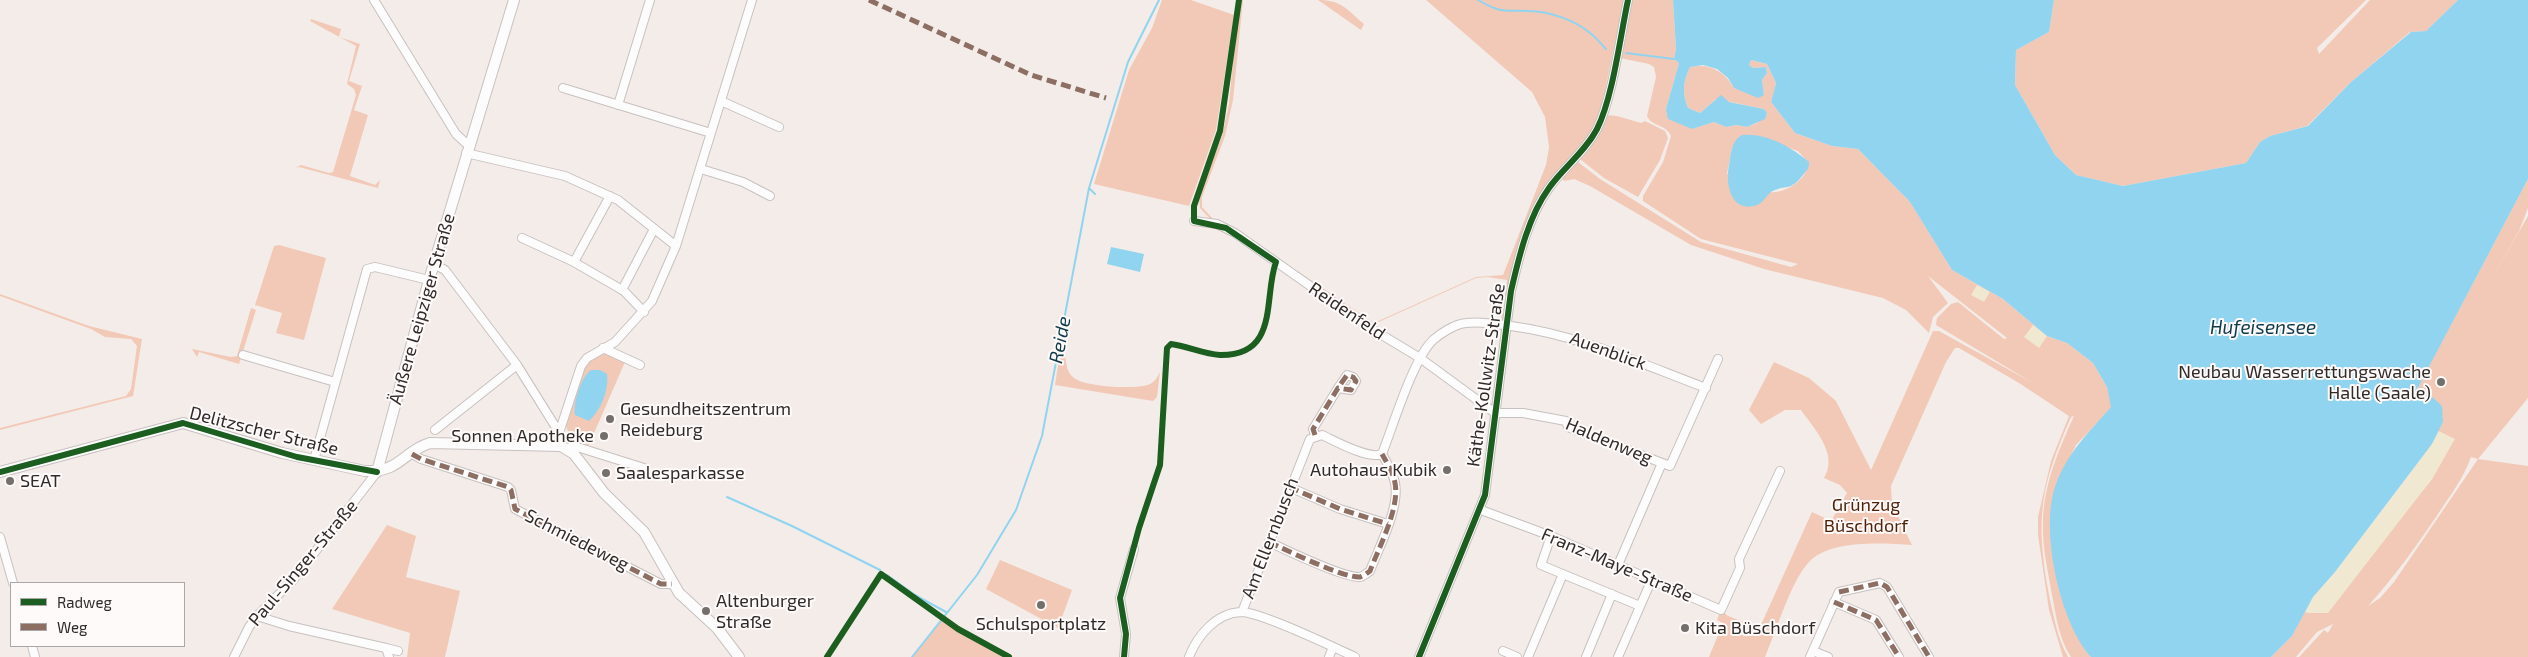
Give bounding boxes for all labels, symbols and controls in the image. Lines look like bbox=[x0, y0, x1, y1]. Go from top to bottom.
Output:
street label: Äußere Leipziger Straße bbox=[384, 211, 460, 407]
street label: Reidenfeld bbox=[1305, 278, 1389, 344]
street label: Käthe-Kollwitz-Straße bbox=[1462, 282, 1510, 468]
water label: Reide bbox=[1044, 314, 1076, 366]
water label: Hufeisensee bbox=[2210, 317, 2316, 339]
street label: Auenblick bbox=[1567, 327, 1649, 375]
place label: Neubau Wasserrettungswache Halle (Saale) bbox=[2178, 361, 2431, 404]
marker: Neubau Wasserrettungswache Halle (Saale) bbox=[2435, 376, 2447, 388]
place label: Gesundheitszentrum Reideburg bbox=[620, 398, 791, 440]
street label: Delitzscher Straße bbox=[187, 402, 341, 460]
marker: Gesundheitszentrum Reideburg bbox=[604, 413, 616, 425]
street label: Haldenweg bbox=[1562, 413, 1656, 469]
place label: Sonnen Apotheke bbox=[451, 425, 594, 447]
marker: Sonnen Apotheke bbox=[598, 430, 610, 442]
place label: Autohaus Kubik bbox=[1310, 459, 1437, 481]
place label: Saalesparkasse bbox=[616, 462, 745, 484]
marker: Autohaus Kubik bbox=[1441, 464, 1453, 476]
marker: Saalesparkasse bbox=[600, 467, 612, 479]
place label: SEAT bbox=[20, 470, 61, 492]
street label: Am Ellernbusch bbox=[1237, 474, 1303, 602]
marker: SEAT bbox=[4, 475, 16, 487]
park label: Grünzug Büschdorf bbox=[1824, 494, 1908, 536]
street label: Paul-Singer-Straße bbox=[244, 495, 362, 631]
street label: Schmiedeweg bbox=[521, 505, 633, 575]
street label: Franz-Maye-Straße bbox=[1538, 523, 1696, 607]
legend bbox=[10, 582, 185, 647]
place label: Altenburger Straße bbox=[716, 590, 814, 632]
text: Radweg bbox=[57, 593, 112, 611]
marker: Schulsportplatz bbox=[1035, 599, 1047, 611]
marker: Altenburger Straße bbox=[700, 605, 712, 617]
place label: Schulsportplatz bbox=[976, 613, 1106, 635]
place label: Kita Büschdorf bbox=[1695, 617, 1815, 639]
text: Weg bbox=[57, 618, 87, 636]
marker: Kita Büschdorf bbox=[1679, 622, 1691, 634]

